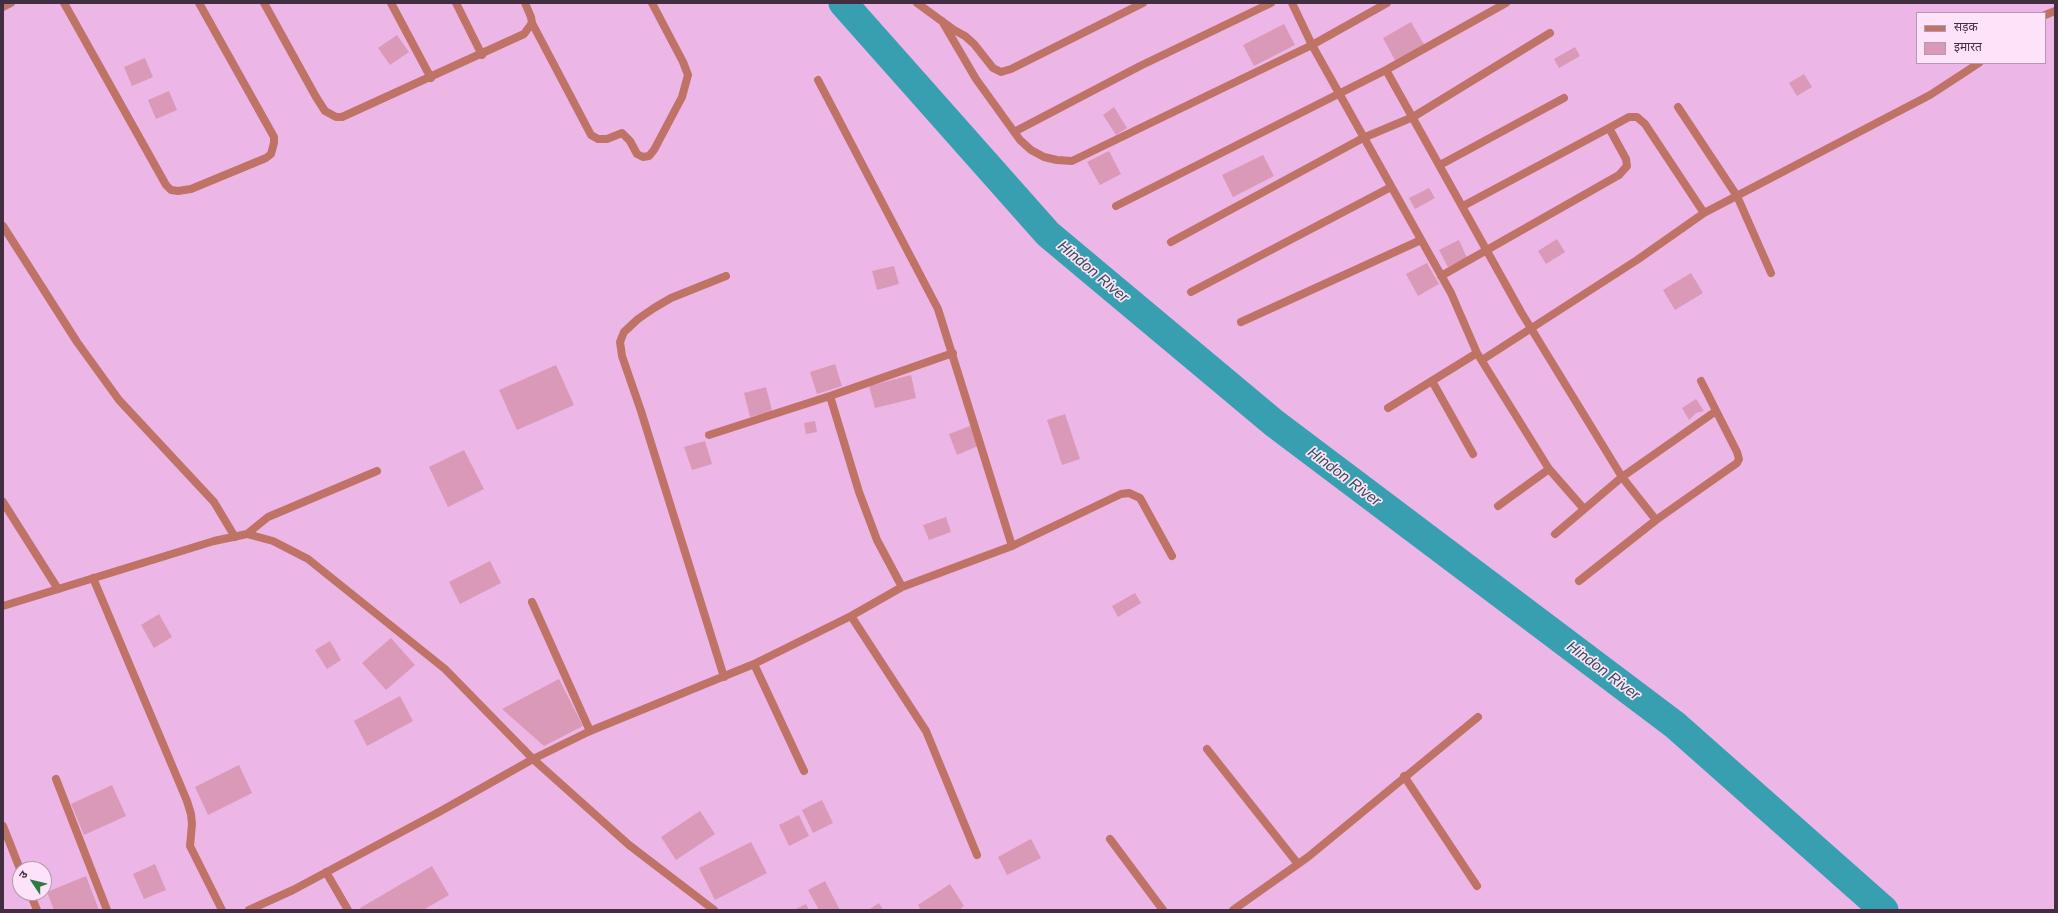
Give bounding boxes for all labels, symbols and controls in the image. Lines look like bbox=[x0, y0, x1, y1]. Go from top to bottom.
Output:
legend bbox=[1916, 12, 2046, 64]
text: सड़क bbox=[1954, 20, 1978, 34]
text: इमारत bbox=[1954, 40, 1982, 54]
water label: Hindon River bbox=[1054, 237, 1132, 307]
water label: Hindon River bbox=[1304, 444, 1384, 510]
water label: Hindon River bbox=[1563, 638, 1643, 704]
north arrow bbox=[12, 861, 52, 901]
text: उ bbox=[16, 869, 30, 881]

